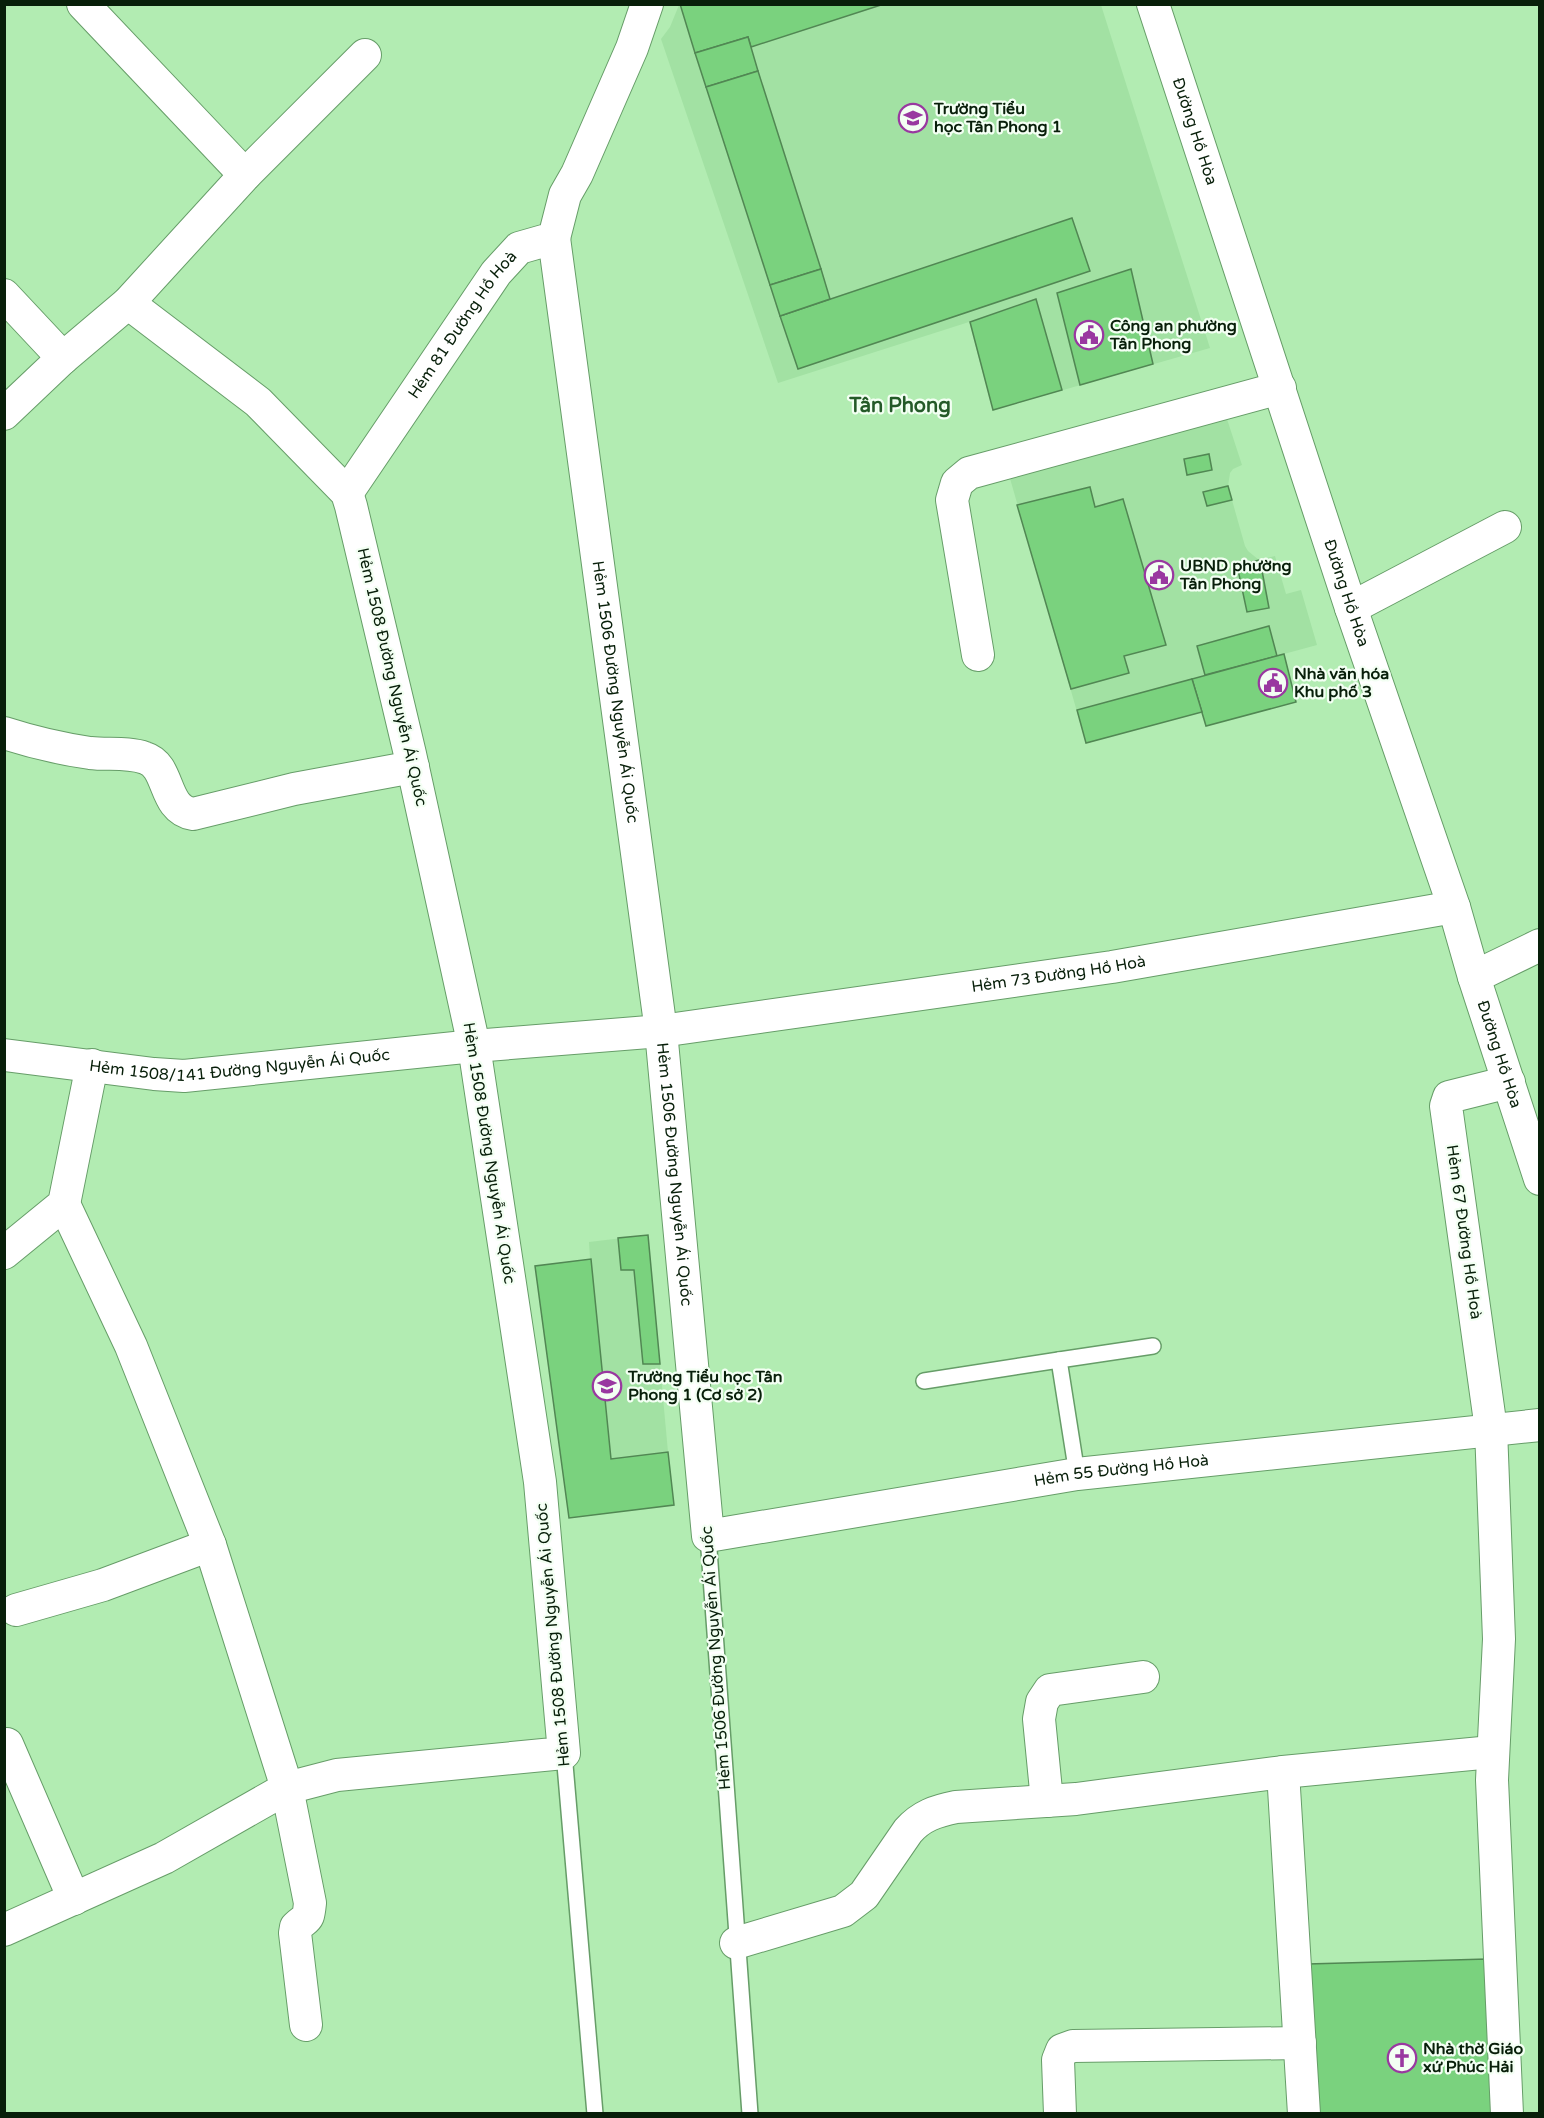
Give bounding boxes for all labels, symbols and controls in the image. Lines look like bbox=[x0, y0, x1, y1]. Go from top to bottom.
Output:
street label: Đường Hồ Hòa bbox=[1168, 75, 1222, 188]
place label: Trường Tiểu học Tân Phong 1 bbox=[933, 99, 1062, 137]
school or university icon: Trường Tiểu học Tân Phong 1 bbox=[897, 102, 929, 134]
street label: Hẻm 81 Đường Hồ Hoà bbox=[404, 247, 521, 403]
place label: Công an phường Tân Phong bbox=[1109, 316, 1237, 354]
public building icon: Công an phường Tân Phong bbox=[1073, 319, 1105, 351]
district label: Tân Phong bbox=[848, 394, 951, 418]
street label: Đường Hồ Hòa bbox=[1319, 537, 1374, 649]
street label: Hẻm 1508 Đường Nguyễn Ái Quốc bbox=[353, 546, 431, 808]
place label: UBND phường Tân Phong bbox=[1179, 556, 1292, 594]
street label: Hẻm 1506 Đường Nguyễn Ái Quốc bbox=[588, 559, 643, 824]
public building icon: UBND phường Tân Phong bbox=[1143, 559, 1175, 591]
place label: Nhà văn hóa Khu phố 3 bbox=[1294, 664, 1389, 702]
public building icon: Nhà văn hóa Khu phố 3 bbox=[1257, 667, 1289, 699]
street label: Hẻm 73 Đường Hồ Hoà bbox=[970, 951, 1147, 997]
street label: Đường Hồ Hòa bbox=[1472, 998, 1526, 1111]
street label: Hẻm 1508 Đường Nguyễn Ái Quốc bbox=[458, 1021, 520, 1285]
street label: Hẻm 1506 Đường Nguyễn Ái Quốc bbox=[652, 1041, 697, 1307]
street label: Hẻm 1508/141 Đường Nguyễn Ái Quốc bbox=[88, 1045, 391, 1086]
street label: Hẻm 67 Đường Hồ Hoà bbox=[1442, 1143, 1486, 1321]
place label: Trường Tiểu học Tân Phong 1 (Cơ sở 2) bbox=[627, 1367, 782, 1405]
school or university icon: Trường Tiểu học Tân Phong 1 (Cơ sở 2) bbox=[591, 1370, 623, 1402]
street label: Hẻm 55 Đường Hồ Hoà bbox=[1032, 1450, 1210, 1491]
street label: Hẻm 1508 Đường Nguyễn Ái Quốc bbox=[532, 1502, 574, 1768]
street label: Hẻm 1506 Đường Nguyễn Ái Quốc bbox=[697, 1525, 735, 1791]
place label: Nhà thờ Giáo xứ Phúc Hải bbox=[1423, 2039, 1523, 2077]
church icon: Nhà thờ Giáo xứ Phúc Hải bbox=[1386, 2042, 1418, 2074]

